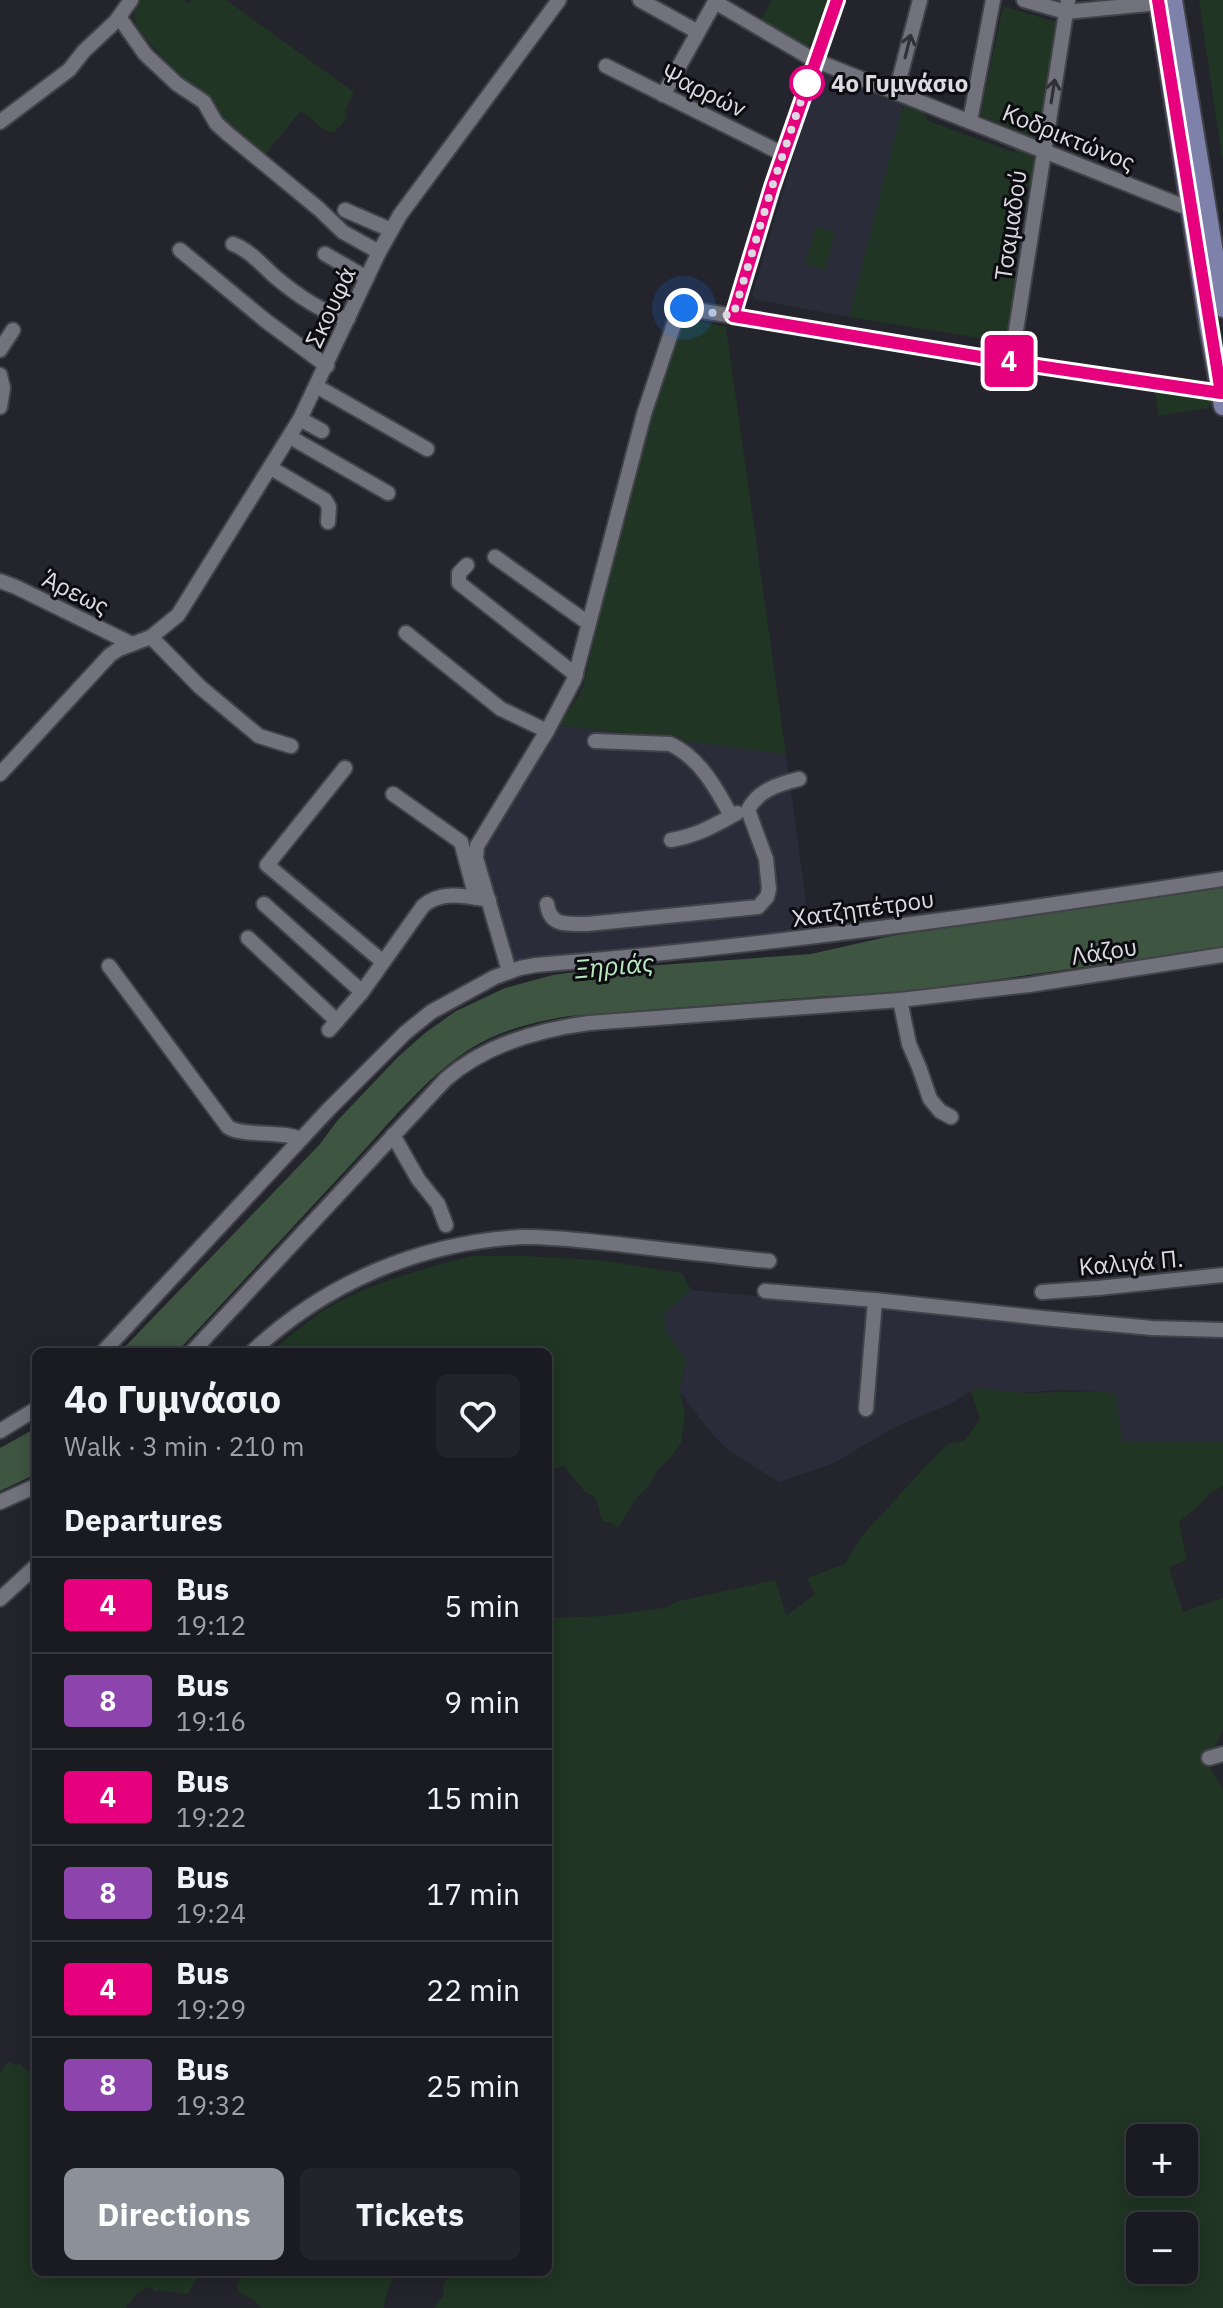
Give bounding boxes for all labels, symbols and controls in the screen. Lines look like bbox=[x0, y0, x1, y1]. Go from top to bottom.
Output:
one-way arrow bbox=[901, 34, 916, 60]
street label: Ψαρρών bbox=[656, 56, 752, 124]
marker: 4ο Γυμνάσιο bbox=[790, 66, 824, 100]
place label: 4ο Γυμνάσιο bbox=[831, 67, 968, 99]
one-way arrow bbox=[1046, 79, 1061, 104]
street label: Κοδρικτώνος bbox=[998, 96, 1140, 178]
street label: Τσαμαδού bbox=[986, 168, 1034, 282]
street label: Σκουφά bbox=[297, 262, 363, 352]
your location bbox=[664, 288, 704, 328]
line badge: 4 bbox=[983, 335, 1035, 387]
text: 4 bbox=[1001, 342, 1017, 379]
street label: Άρεως bbox=[37, 562, 115, 622]
street label: Χατζηπέτρου bbox=[790, 882, 936, 934]
street label: Λάζου bbox=[1069, 930, 1139, 972]
water label: Ξηριάς bbox=[573, 945, 656, 985]
street label: Καλιγά Π. bbox=[1077, 1241, 1185, 1283]
text: 4ο Γυμνάσιο bbox=[64, 1374, 281, 1423]
button: heart bbox=[436, 1374, 520, 1458]
text: Walk · 3 min · 210 m bbox=[64, 1429, 304, 1463]
text: Departures bbox=[64, 1500, 223, 1539]
text: Bus bbox=[176, 1569, 229, 1608]
text: 4 bbox=[100, 1586, 116, 1623]
text: 5 min bbox=[444, 1586, 520, 1625]
text: 19:12 bbox=[176, 1608, 246, 1642]
text: Bus bbox=[176, 1665, 229, 1704]
text: 8 bbox=[100, 1682, 116, 1719]
text: 9 min bbox=[444, 1682, 520, 1721]
text: 19:16 bbox=[176, 1704, 246, 1738]
text: Bus bbox=[176, 1761, 229, 1800]
text: 4 bbox=[100, 1778, 116, 1815]
text: 15 min bbox=[426, 1778, 520, 1817]
text: 19:22 bbox=[176, 1800, 246, 1834]
text: Bus bbox=[176, 1857, 229, 1896]
text: 8 bbox=[100, 1874, 116, 1911]
text: 17 min bbox=[426, 1874, 520, 1913]
text: 19:24 bbox=[176, 1896, 246, 1930]
text: Bus bbox=[176, 1953, 229, 1992]
text: 4 bbox=[100, 1970, 116, 2007]
text: 22 min bbox=[426, 1970, 520, 2009]
text: 19:29 bbox=[176, 1992, 246, 2026]
text: Bus bbox=[176, 2049, 229, 2088]
text: 8 bbox=[100, 2066, 116, 2103]
text: 25 min bbox=[426, 2066, 520, 2105]
text: 19:32 bbox=[176, 2088, 246, 2122]
map controls bbox=[1126, 2124, 1198, 2284]
button: + bbox=[1126, 2124, 1198, 2196]
button: Directions bbox=[64, 2168, 284, 2260]
button: Tickets bbox=[300, 2168, 520, 2260]
button: − bbox=[1126, 2212, 1198, 2284]

